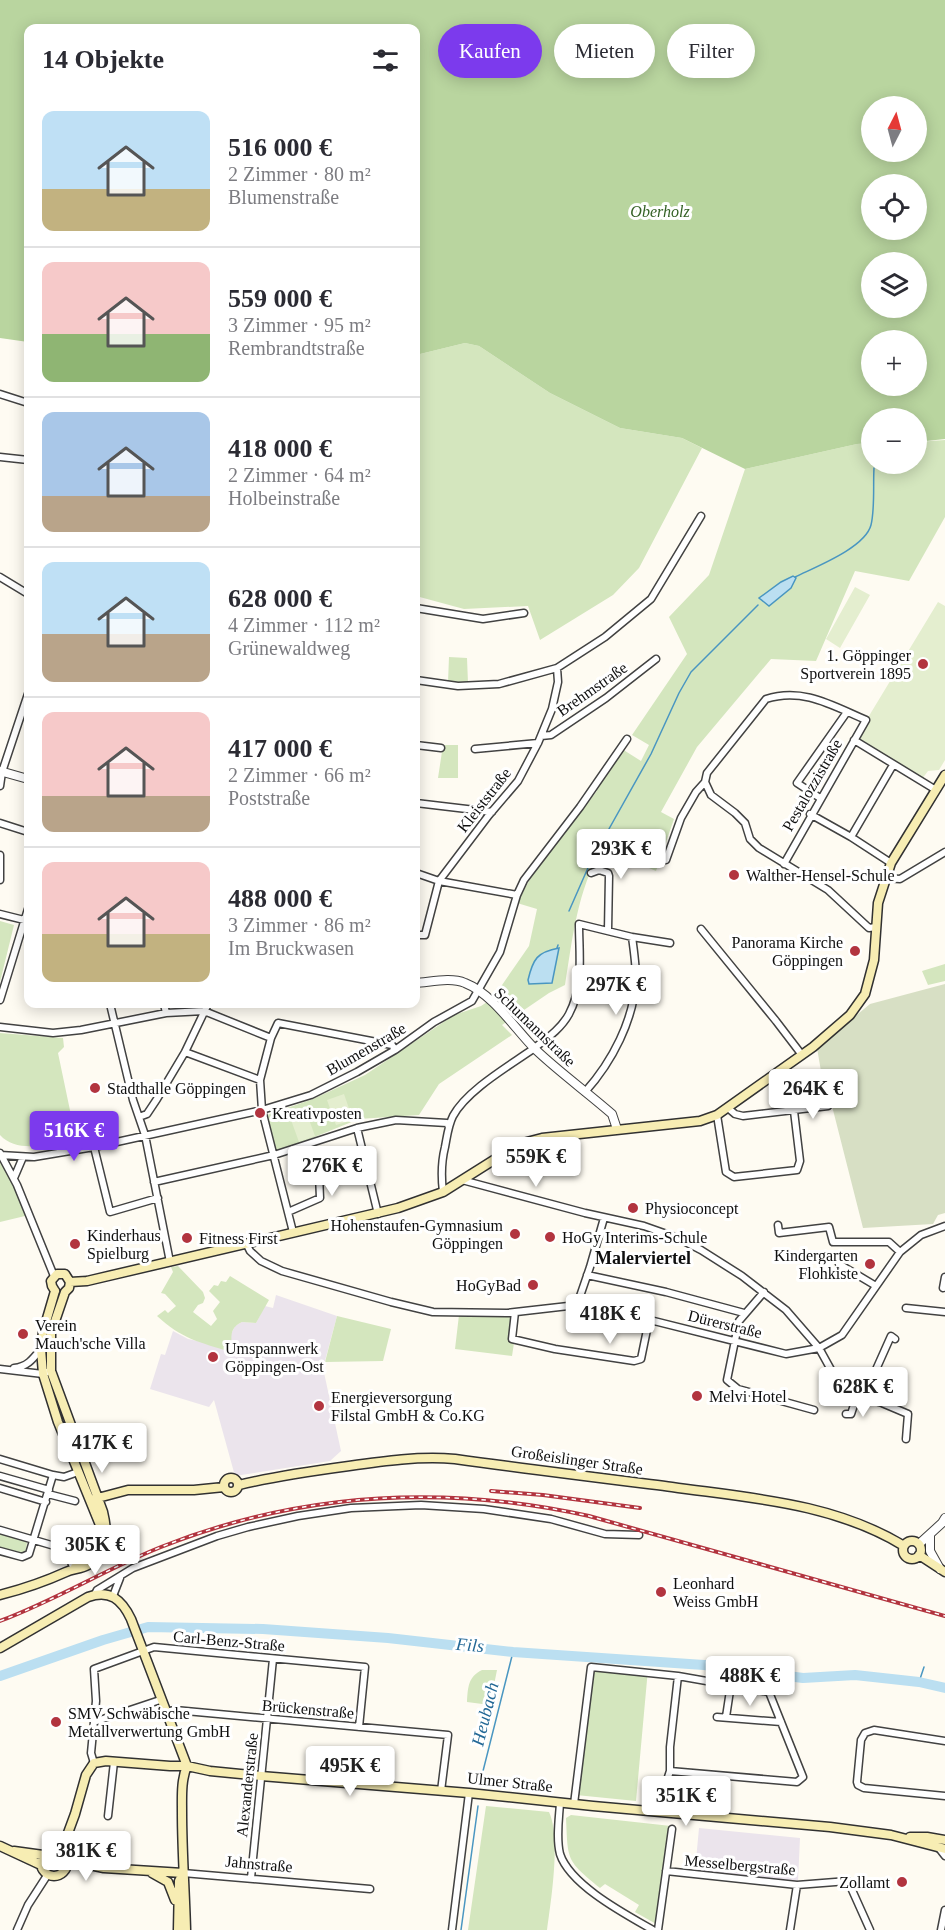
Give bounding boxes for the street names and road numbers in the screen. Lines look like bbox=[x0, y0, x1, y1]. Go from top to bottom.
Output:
street label: Brehmstraße bbox=[554, 659, 630, 719]
street label: Pestalozzistraße bbox=[779, 736, 845, 834]
street label: Kleiststraße bbox=[454, 765, 514, 835]
street label: Schumannstraße bbox=[491, 984, 579, 1070]
street label: Blumenstraße bbox=[323, 1019, 409, 1079]
street label: Dürerstraße bbox=[686, 1307, 764, 1341]
street label: Großeislinger Straße bbox=[510, 1442, 644, 1479]
street label: Carl-Benz-Straße bbox=[172, 1628, 286, 1654]
street label: Brückenstraße bbox=[261, 1697, 355, 1721]
street label: Alexanderstraße bbox=[233, 1732, 261, 1838]
street label: Ulmer Straße bbox=[466, 1769, 554, 1795]
street label: Messelbergstraße bbox=[684, 1852, 796, 1879]
street label: Jahnstraße bbox=[225, 1853, 293, 1875]

